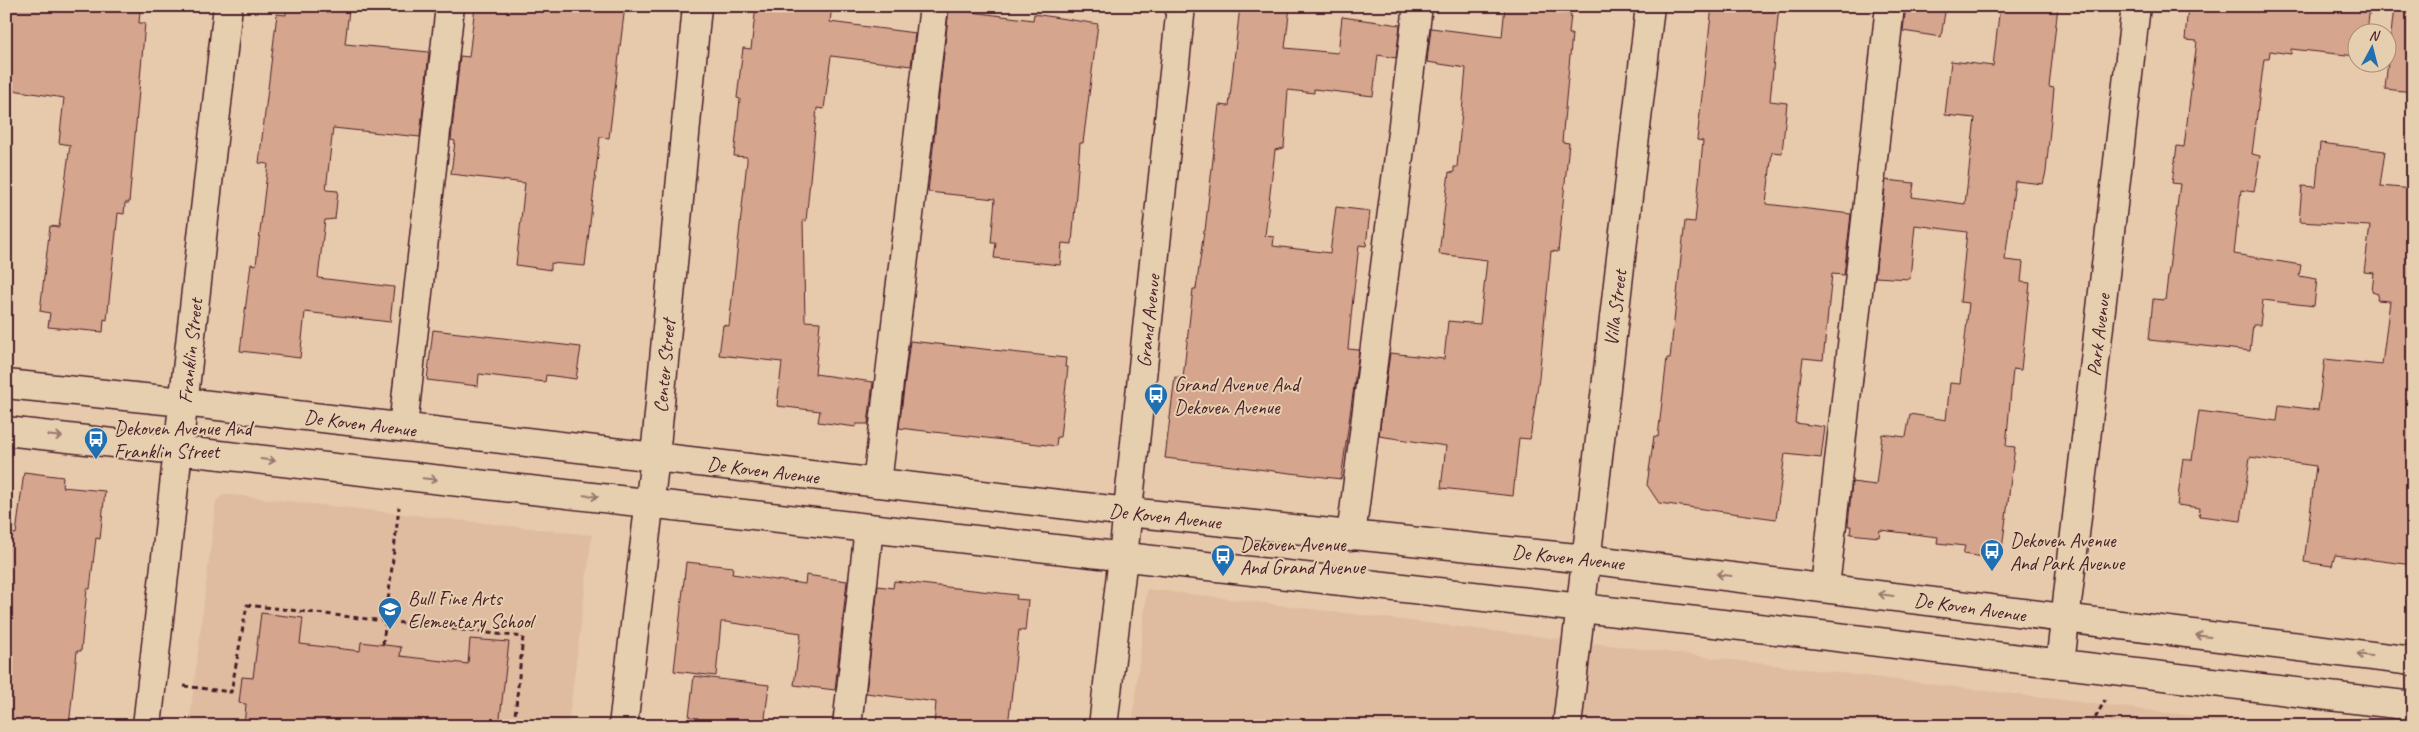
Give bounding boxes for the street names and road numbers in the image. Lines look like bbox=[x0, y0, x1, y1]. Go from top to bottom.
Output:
street label: Villa Street bbox=[1598, 266, 1633, 347]
street label: Grand Avenue bbox=[1131, 272, 1166, 369]
street label: Park Avenue bbox=[2081, 291, 2116, 378]
street label: Franklin Street bbox=[173, 295, 209, 405]
street label: Center Street bbox=[648, 315, 681, 414]
street label: De Koven Avenue bbox=[303, 404, 419, 443]
street label: De Koven Avenue bbox=[706, 451, 822, 490]
street label: De Koven Avenue bbox=[1108, 498, 1224, 535]
street label: De Koven Avenue bbox=[1511, 539, 1627, 576]
street label: De Koven Avenue bbox=[1913, 587, 2029, 628]

